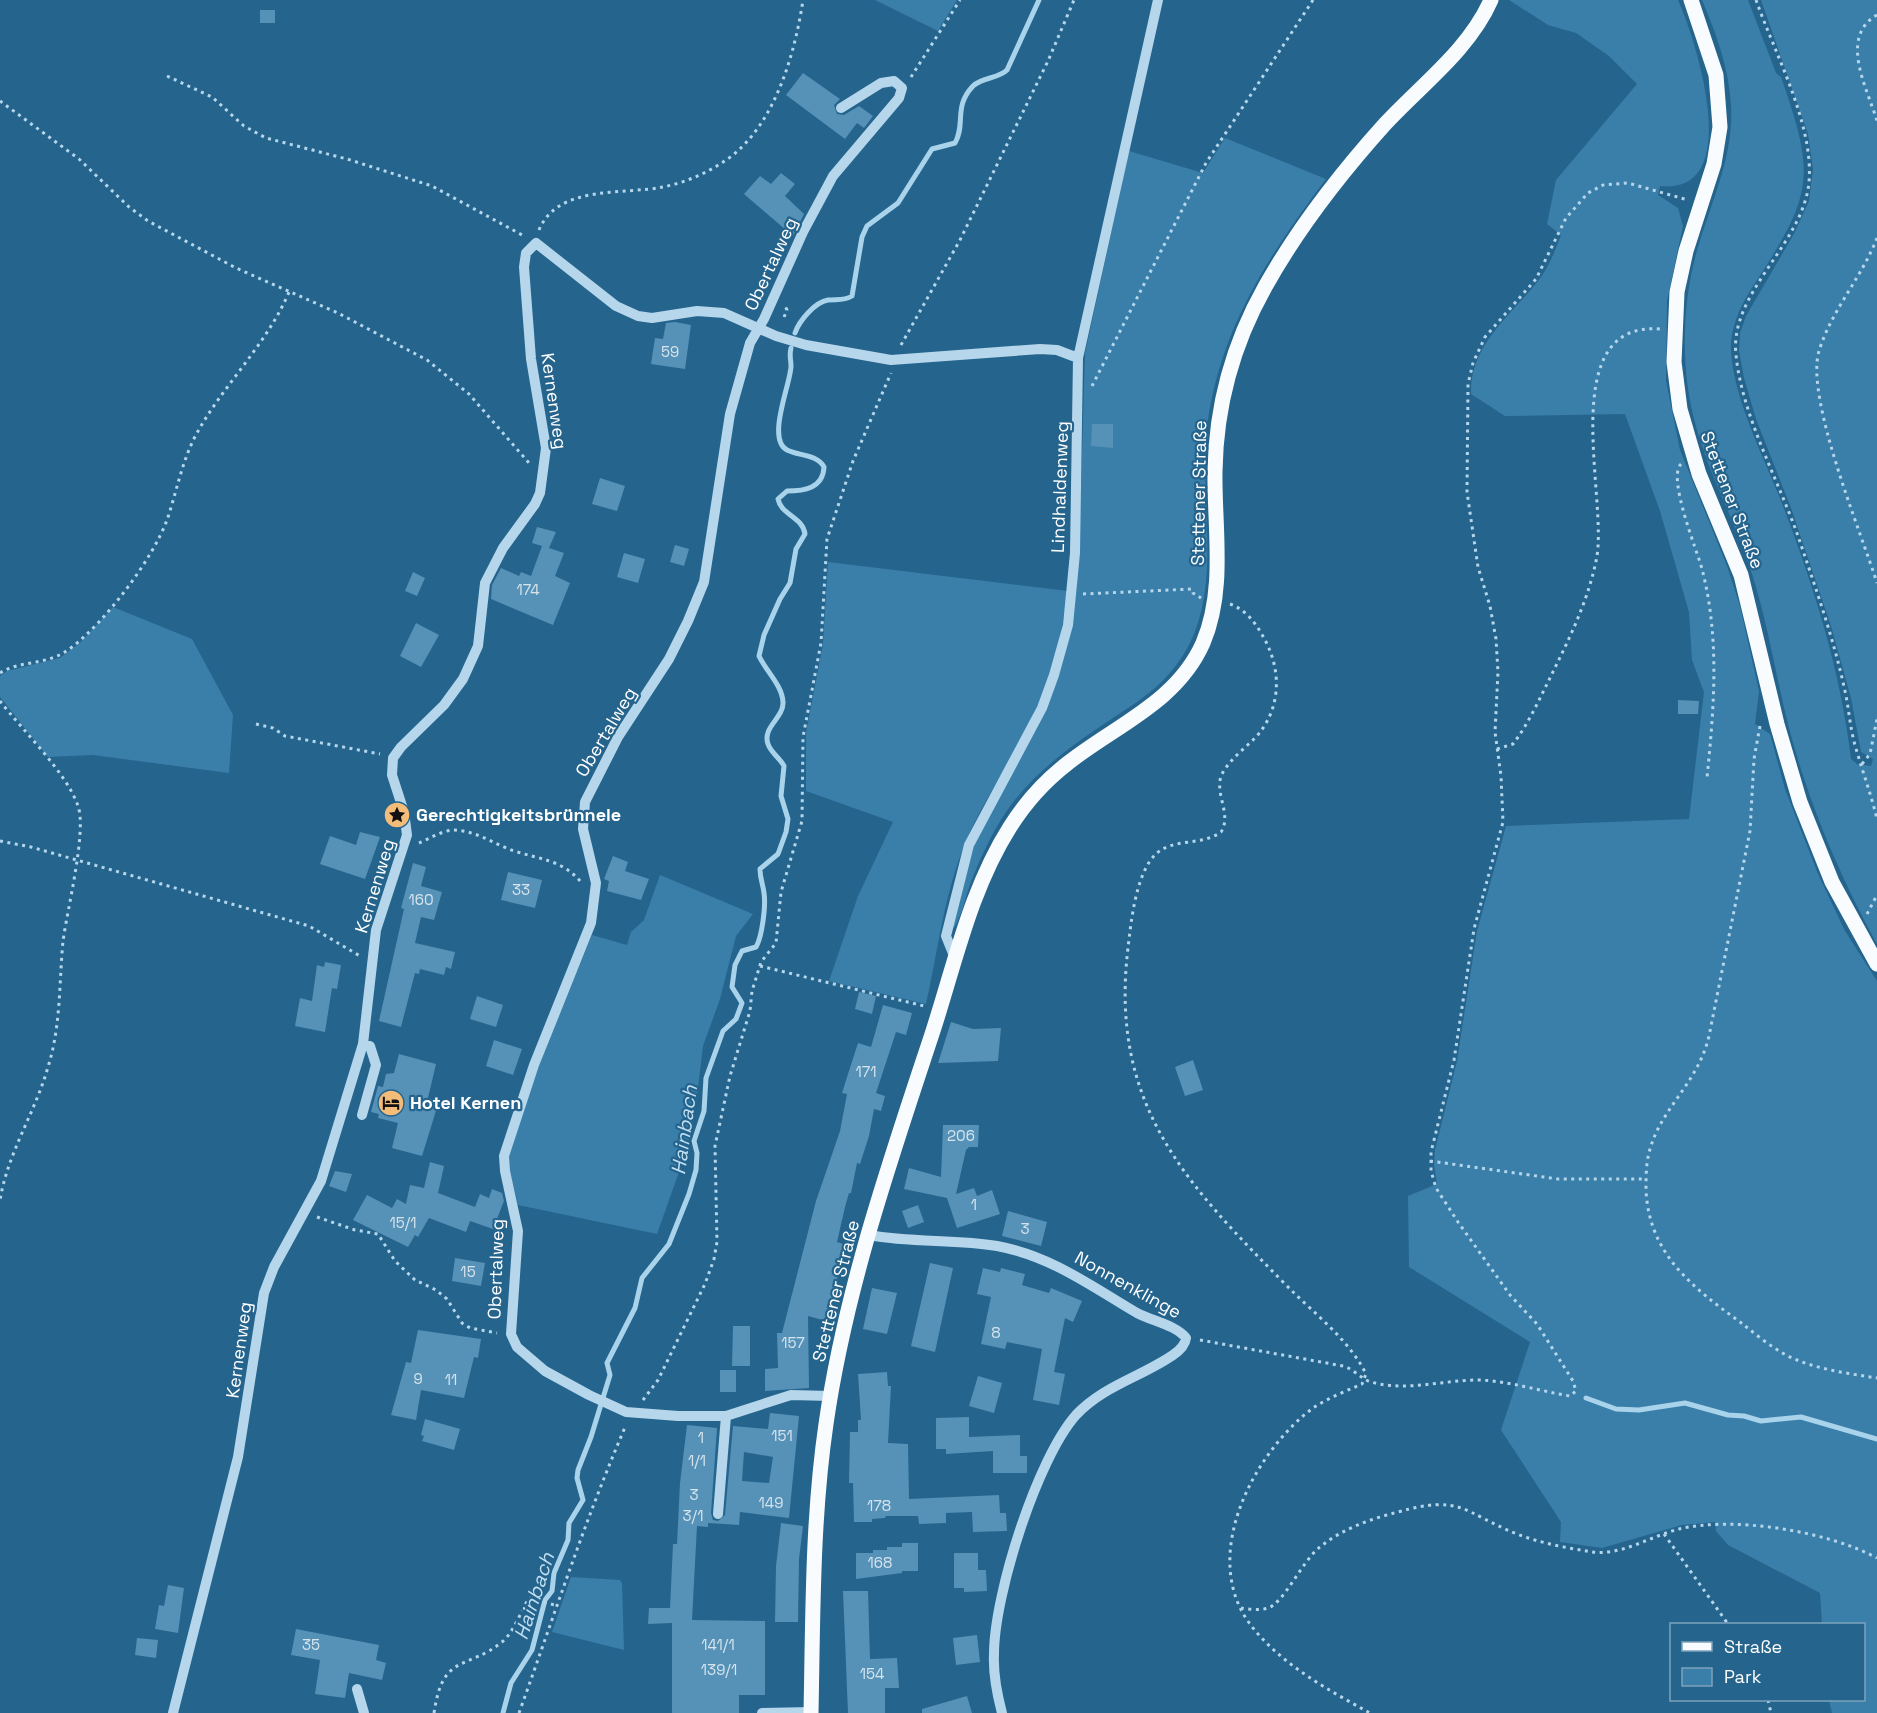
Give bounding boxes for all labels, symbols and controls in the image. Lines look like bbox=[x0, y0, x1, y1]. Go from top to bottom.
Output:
street label: Obertalweg bbox=[739, 213, 802, 314]
house number: 59 bbox=[661, 342, 679, 361]
street label: Kernenweg bbox=[536, 351, 573, 451]
street label: Lindhaldenweg bbox=[1046, 420, 1073, 553]
street label: Stettener Straße bbox=[1186, 420, 1211, 566]
street label: Stettener Straße bbox=[1696, 428, 1769, 572]
house number: 174 bbox=[516, 580, 540, 599]
street label: Obertalweg bbox=[570, 683, 641, 781]
place icon: Gerechtigkeitsbrünnele bbox=[382, 800, 412, 830]
place label: Gerechtigkeitsbrünnele bbox=[416, 803, 621, 826]
street label: Kernenweg bbox=[349, 836, 400, 936]
house number: 33 bbox=[512, 880, 530, 899]
house number: 160 bbox=[408, 890, 434, 909]
house number: 171 bbox=[856, 1062, 876, 1081]
water label: Hainbach bbox=[665, 1083, 703, 1176]
hotel icon: Hotel Kernen bbox=[376, 1088, 406, 1118]
place label: Hotel Kernen bbox=[410, 1091, 521, 1114]
house number: 206 bbox=[947, 1126, 975, 1145]
house number: 1 bbox=[971, 1195, 977, 1214]
house number: 15/1 bbox=[389, 1213, 417, 1232]
street label: Stettener Straße bbox=[807, 1217, 864, 1364]
street label: Obertalweg bbox=[482, 1218, 509, 1320]
house number: 3 bbox=[1020, 1219, 1030, 1238]
street label: Nonnenklinge bbox=[1071, 1246, 1186, 1323]
house number: 15 bbox=[460, 1262, 476, 1281]
street label: Kernenweg bbox=[220, 1300, 257, 1400]
house number: 8 bbox=[991, 1323, 1001, 1342]
house number: 157 bbox=[781, 1333, 805, 1352]
house number: 9 bbox=[413, 1369, 423, 1388]
house number: 11 bbox=[445, 1370, 457, 1389]
house number: 151 bbox=[771, 1426, 793, 1445]
house number: 1 bbox=[698, 1428, 704, 1447]
house number: 1/1 bbox=[688, 1451, 706, 1470]
house number: 3 bbox=[689, 1485, 699, 1504]
house number: 149 bbox=[759, 1493, 783, 1512]
house number: 178 bbox=[867, 1496, 891, 1515]
house number: 3/1 bbox=[683, 1506, 703, 1525]
water label: Hainbach bbox=[508, 1548, 561, 1643]
house number: 168 bbox=[868, 1553, 892, 1572]
legend bbox=[1670, 1623, 1865, 1701]
house number: 35 bbox=[302, 1635, 320, 1654]
house number: 141/1 bbox=[701, 1635, 735, 1654]
text: Straße bbox=[1724, 1635, 1782, 1658]
house number: 139/1 bbox=[701, 1660, 737, 1679]
house number: 154 bbox=[860, 1664, 884, 1683]
text: Park bbox=[1724, 1665, 1762, 1688]

